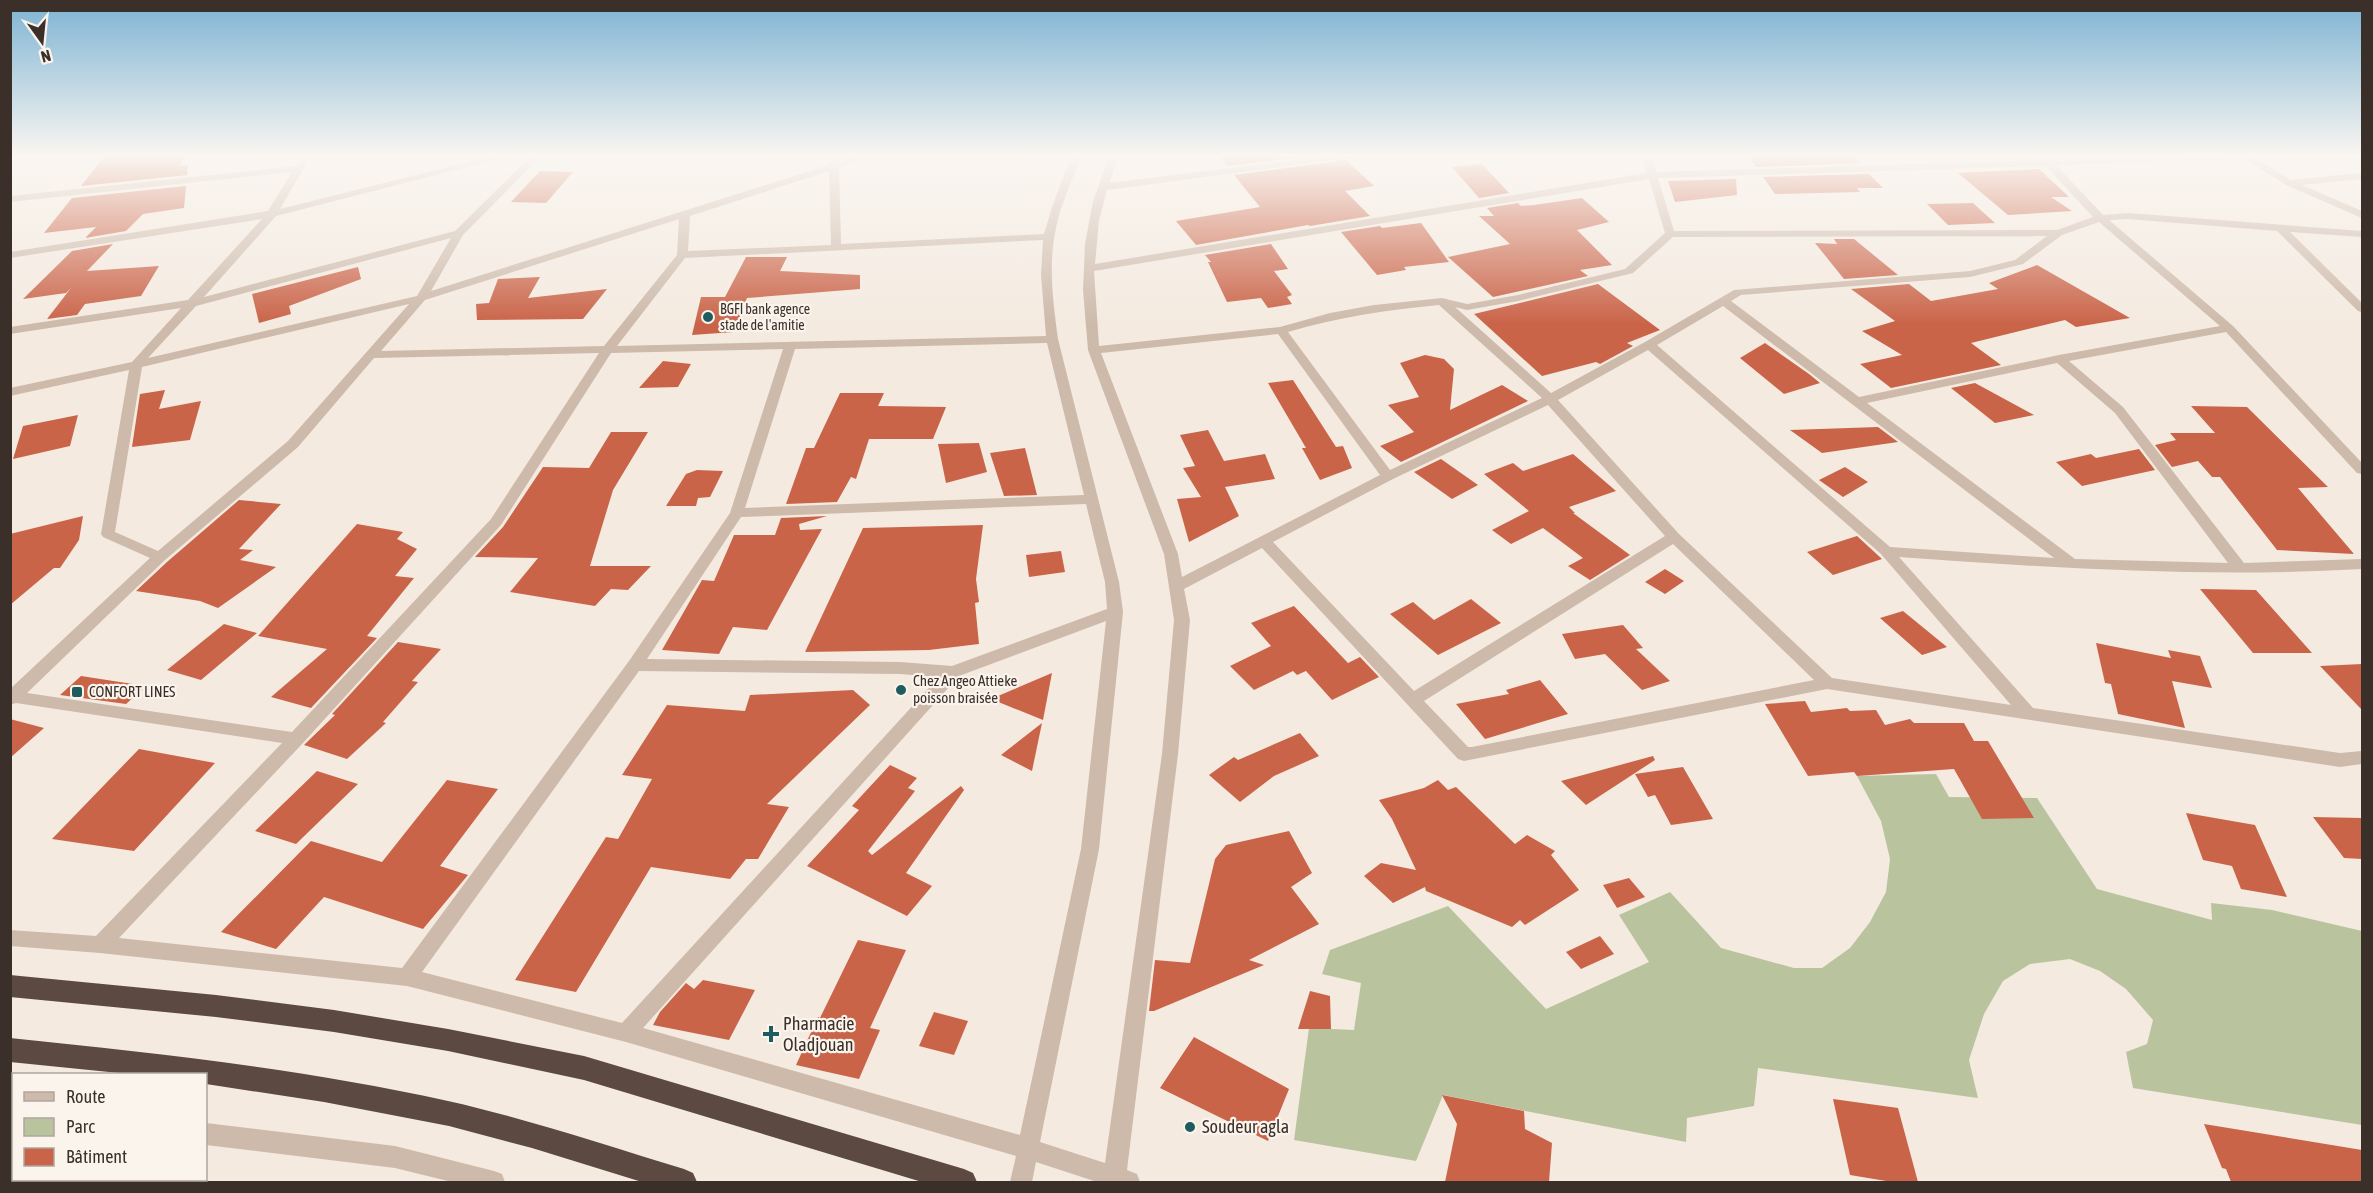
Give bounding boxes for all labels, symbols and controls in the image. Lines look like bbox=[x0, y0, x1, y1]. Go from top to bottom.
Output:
north arrow bbox=[12, 12, 72, 72]
text: N bbox=[39, 47, 53, 66]
place label: BGFI bank agence stade de l'amitie bbox=[720, 301, 810, 333]
marker: BGFI bank agence stade de l'amitie bbox=[701, 310, 715, 324]
place label: Chez Angeo Attieke poisson braisée bbox=[913, 672, 1017, 706]
place label: CONFORT LINES bbox=[89, 683, 175, 700]
marker: Chez Angeo Attieke poisson braisée bbox=[894, 683, 908, 697]
marker: CONFORT LINES bbox=[70, 685, 84, 699]
place label: Pharmacie Oladjouan bbox=[783, 1013, 855, 1055]
marker: Pharmacie Oladjouan bbox=[764, 1027, 778, 1041]
legend bbox=[12, 1073, 207, 1181]
text: Route bbox=[66, 1086, 105, 1107]
text: Parc bbox=[66, 1116, 95, 1137]
place label: Soudeur agla bbox=[1202, 1116, 1289, 1137]
marker: Soudeur agla bbox=[1183, 1120, 1197, 1134]
text: Bâtiment bbox=[66, 1146, 127, 1167]

